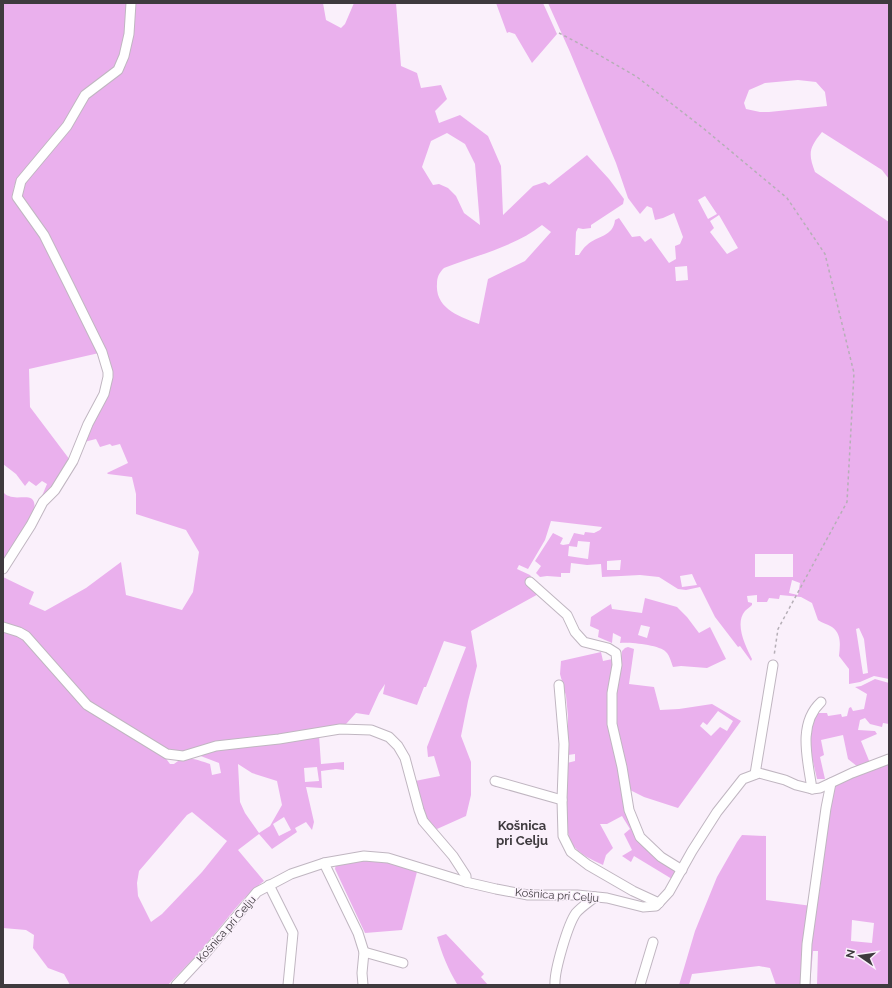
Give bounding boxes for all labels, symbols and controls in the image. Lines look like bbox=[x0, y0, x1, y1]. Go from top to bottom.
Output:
district label: Košnica pri Celju bbox=[496, 818, 548, 848]
street label: Košnica pri Celju bbox=[515, 886, 599, 905]
street label: Košnica pri Celju bbox=[194, 893, 259, 965]
north arrow bbox=[840, 936, 880, 976]
text: N bbox=[843, 948, 858, 959]

